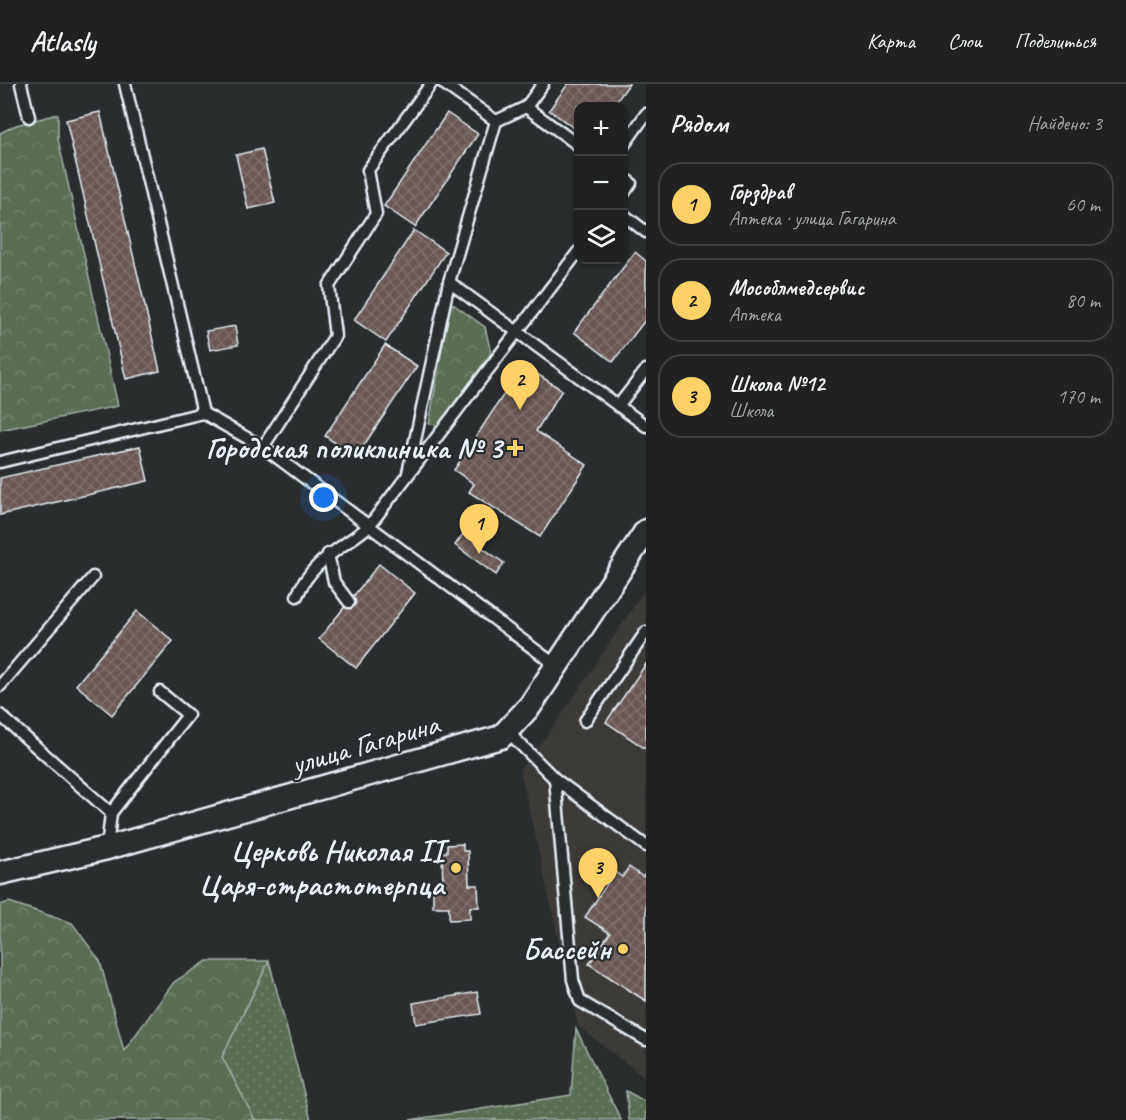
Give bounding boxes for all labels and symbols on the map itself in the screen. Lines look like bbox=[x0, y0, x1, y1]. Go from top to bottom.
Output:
pin: 2 bbox=[500, 360, 540, 410]
place label: Городская поликлиника № 3 bbox=[206, 429, 504, 467]
marker: Городская поликлиника № 3 bbox=[506, 439, 524, 457]
your location bbox=[309, 483, 338, 512]
pin: 1 bbox=[460, 504, 498, 554]
street label: улица Гагарина bbox=[285, 704, 445, 784]
place label: Церковь Николая II Царя-страстотерпца bbox=[199, 832, 450, 904]
pin: 3 bbox=[578, 848, 618, 898]
marker: Церковь Николая II Царя-страстотерпца bbox=[449, 861, 463, 875]
place label: Бассейн bbox=[523, 930, 613, 968]
marker: Бассейн bbox=[616, 942, 630, 956]

